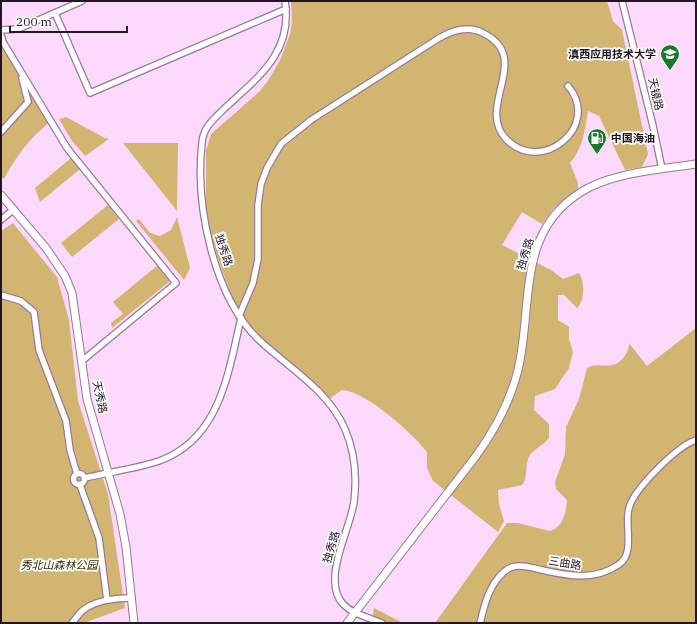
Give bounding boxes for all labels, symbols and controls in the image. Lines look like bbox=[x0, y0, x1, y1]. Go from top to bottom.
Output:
scale bar bbox=[10, 8, 127, 34]
text: 200 m bbox=[16, 14, 52, 29]
school or university icon: 滇西应用技术大学 bbox=[659, 43, 681, 71]
place label: 滇西应用技术大学 bbox=[568, 47, 656, 61]
street label: 天镜路 bbox=[645, 76, 667, 112]
fuel station icon: 中国海油 bbox=[586, 127, 608, 155]
place label: 中国海油 bbox=[611, 131, 655, 145]
street label: 独秀路 bbox=[212, 232, 236, 268]
street label: 独秀路 bbox=[513, 236, 537, 272]
street label: 天秀路 bbox=[90, 379, 110, 415]
street label: 独秀路 bbox=[319, 529, 343, 565]
street label: 三曲路 bbox=[548, 554, 582, 572]
park label: 秀北山森林公园 bbox=[21, 558, 99, 572]

